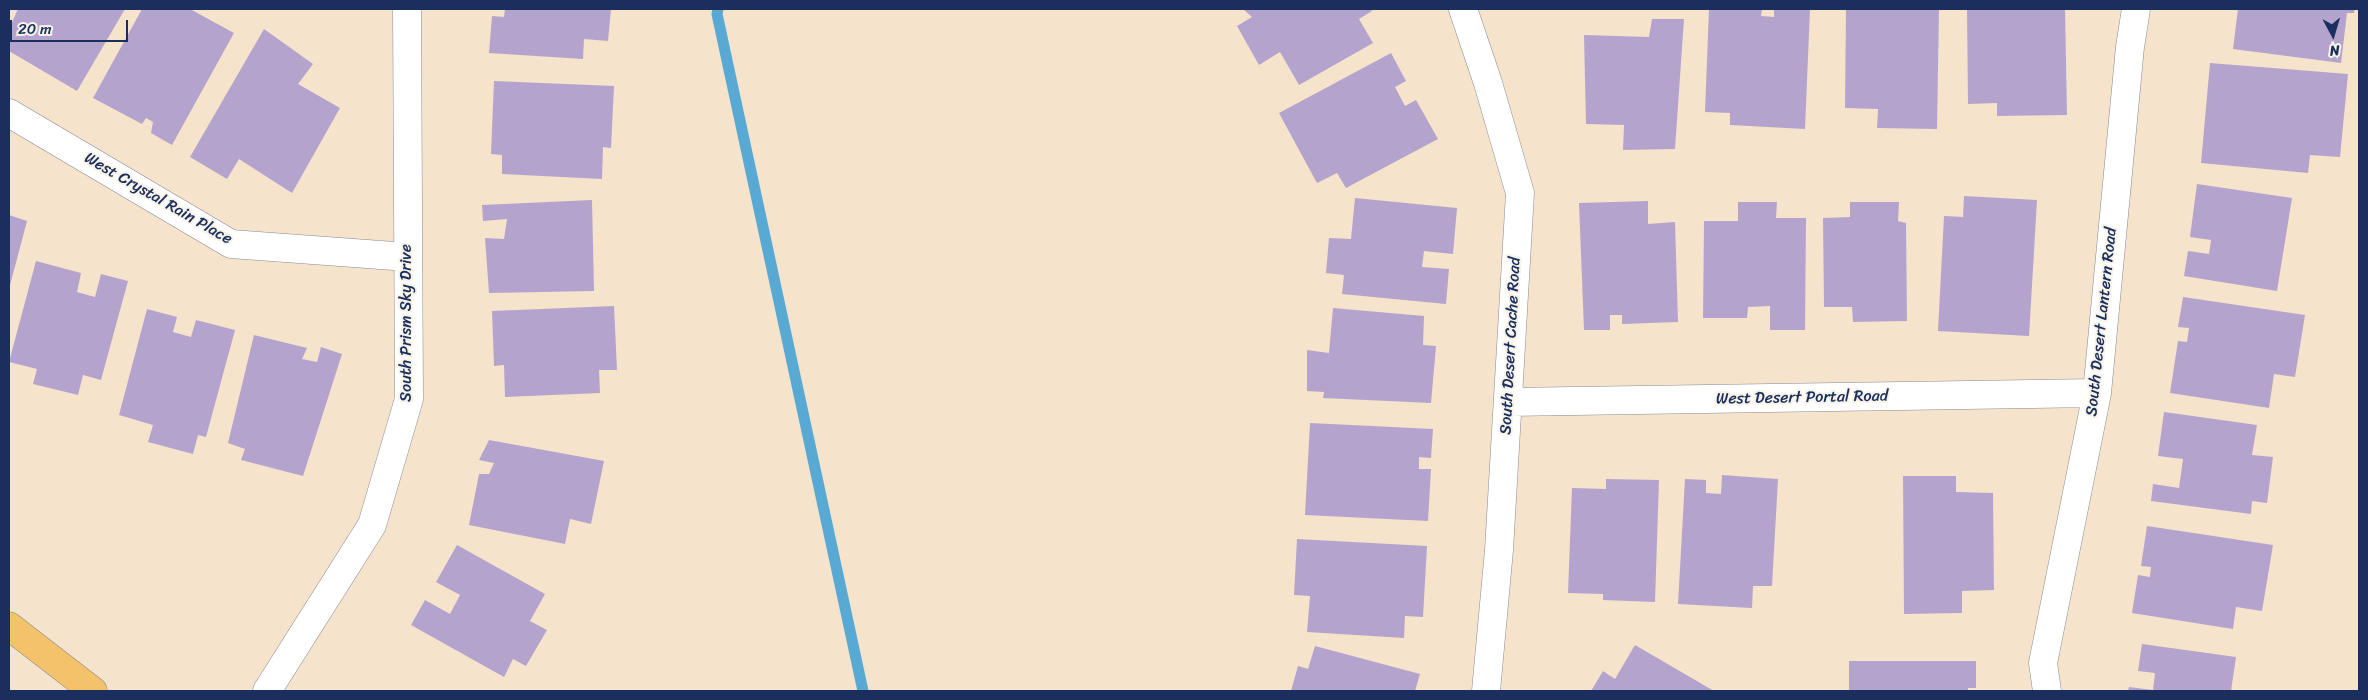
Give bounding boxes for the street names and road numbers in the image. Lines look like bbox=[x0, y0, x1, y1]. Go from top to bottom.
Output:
street label: West Crystal Rain Place bbox=[81, 149, 235, 249]
street label: South Desert Lantern Road bbox=[2083, 227, 2121, 417]
street label: South Prism Sky Drive bbox=[397, 244, 417, 402]
street label: South Desert Cache Road bbox=[1497, 257, 1525, 435]
street label: West Desert Portal Road bbox=[1716, 387, 1888, 409]

